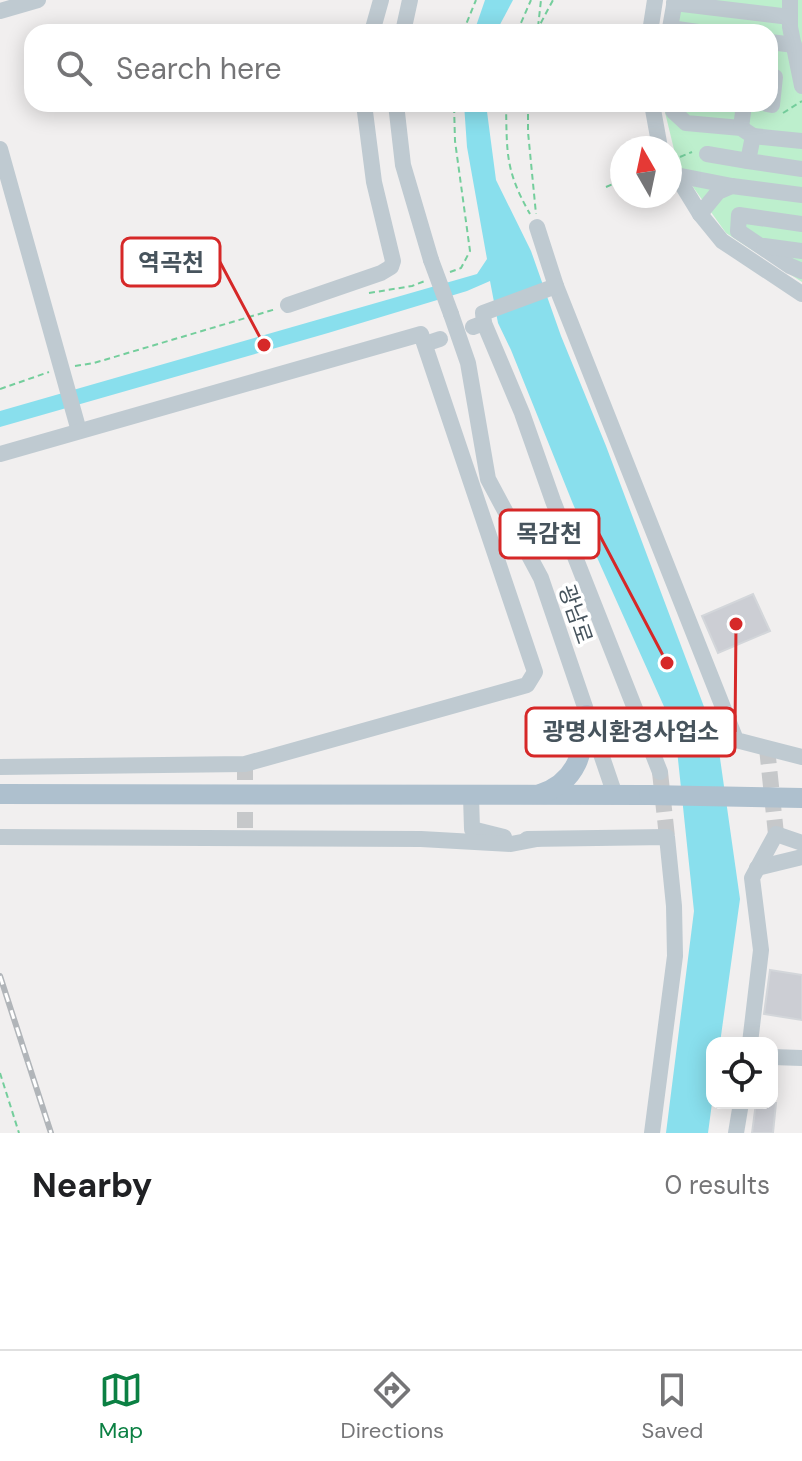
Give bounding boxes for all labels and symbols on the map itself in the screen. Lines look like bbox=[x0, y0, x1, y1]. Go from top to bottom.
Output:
north arrow bbox=[610, 136, 682, 208]
callout: 역곡천 bbox=[122, 238, 220, 286]
text: 역곡천 bbox=[138, 247, 204, 278]
callout: 목감천 bbox=[500, 510, 599, 558]
text: 목감천 bbox=[516, 518, 582, 549]
street label: 광남로 bbox=[552, 581, 599, 648]
callout: 광명시환경사업소 bbox=[526, 708, 735, 756]
text: 광명시환경사업소 bbox=[543, 716, 719, 747]

